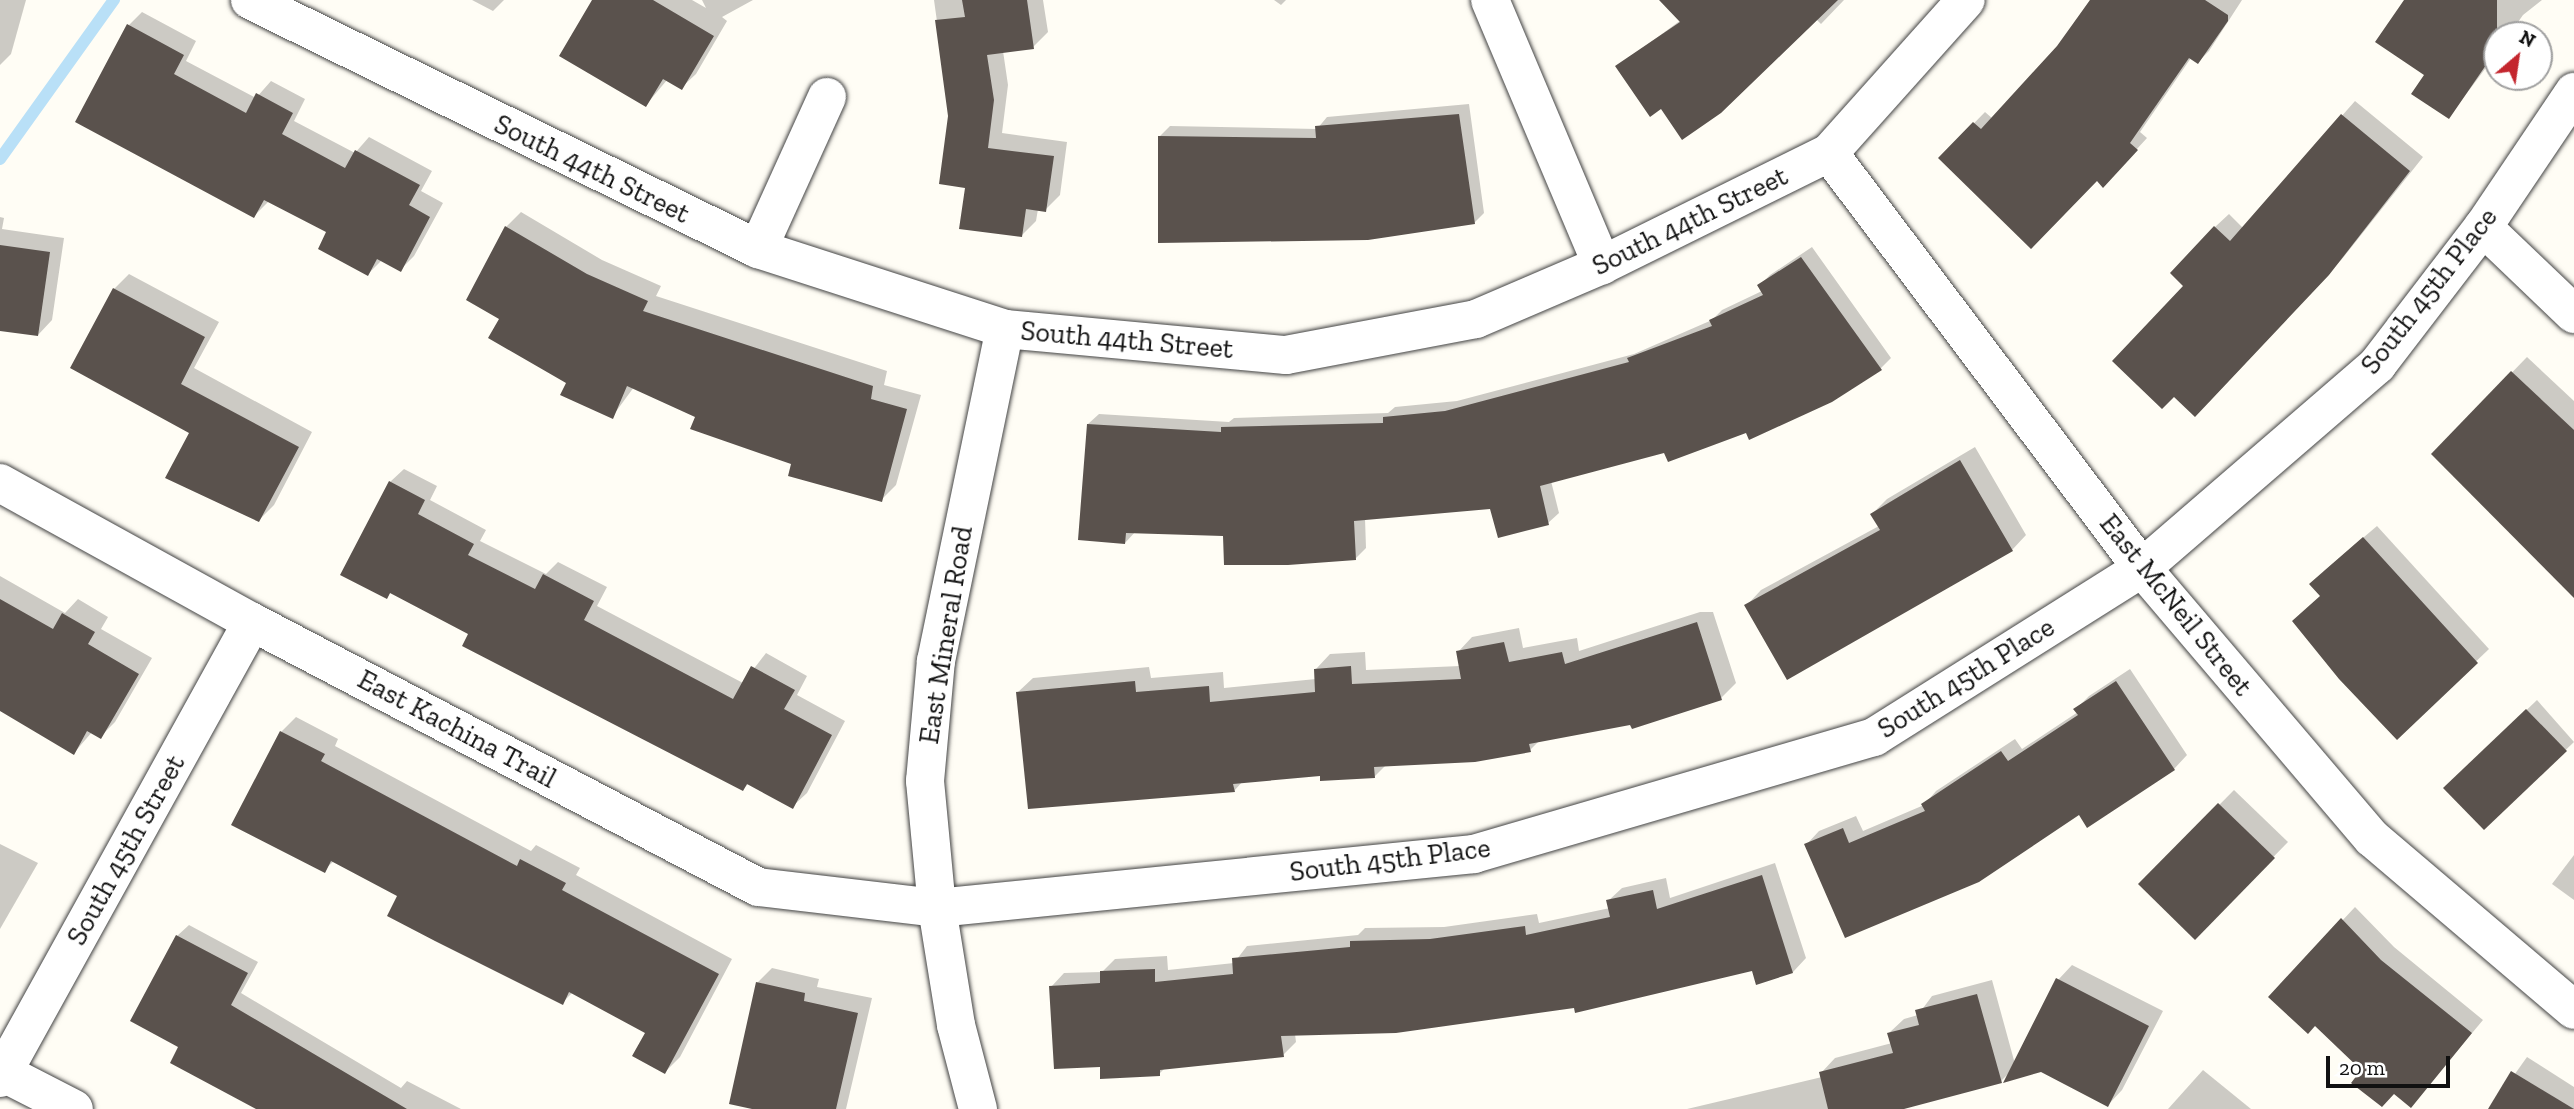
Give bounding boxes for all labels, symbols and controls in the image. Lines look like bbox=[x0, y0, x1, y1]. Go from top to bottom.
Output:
north arrow bbox=[2483, 21, 2553, 91]
text: N bbox=[2516, 25, 2539, 53]
street label: South 44th Street bbox=[489, 107, 695, 231]
street label: South 44th Street bbox=[1587, 159, 1793, 283]
street label: South 45th Place bbox=[2353, 201, 2505, 381]
street label: South 44th Street bbox=[1019, 314, 1235, 366]
street label: East McNeil Street bbox=[2092, 507, 2260, 703]
street label: East Mineral Road bbox=[912, 524, 980, 746]
street label: South 45th Place bbox=[1871, 610, 2061, 746]
street label: East Kachina Trail bbox=[352, 662, 562, 796]
street label: South 45th Street bbox=[60, 749, 192, 951]
street label: South 45th Place bbox=[1288, 831, 1492, 889]
scale bar bbox=[2329, 1042, 2453, 1086]
text: 20 m bbox=[2339, 1055, 2385, 1080]

